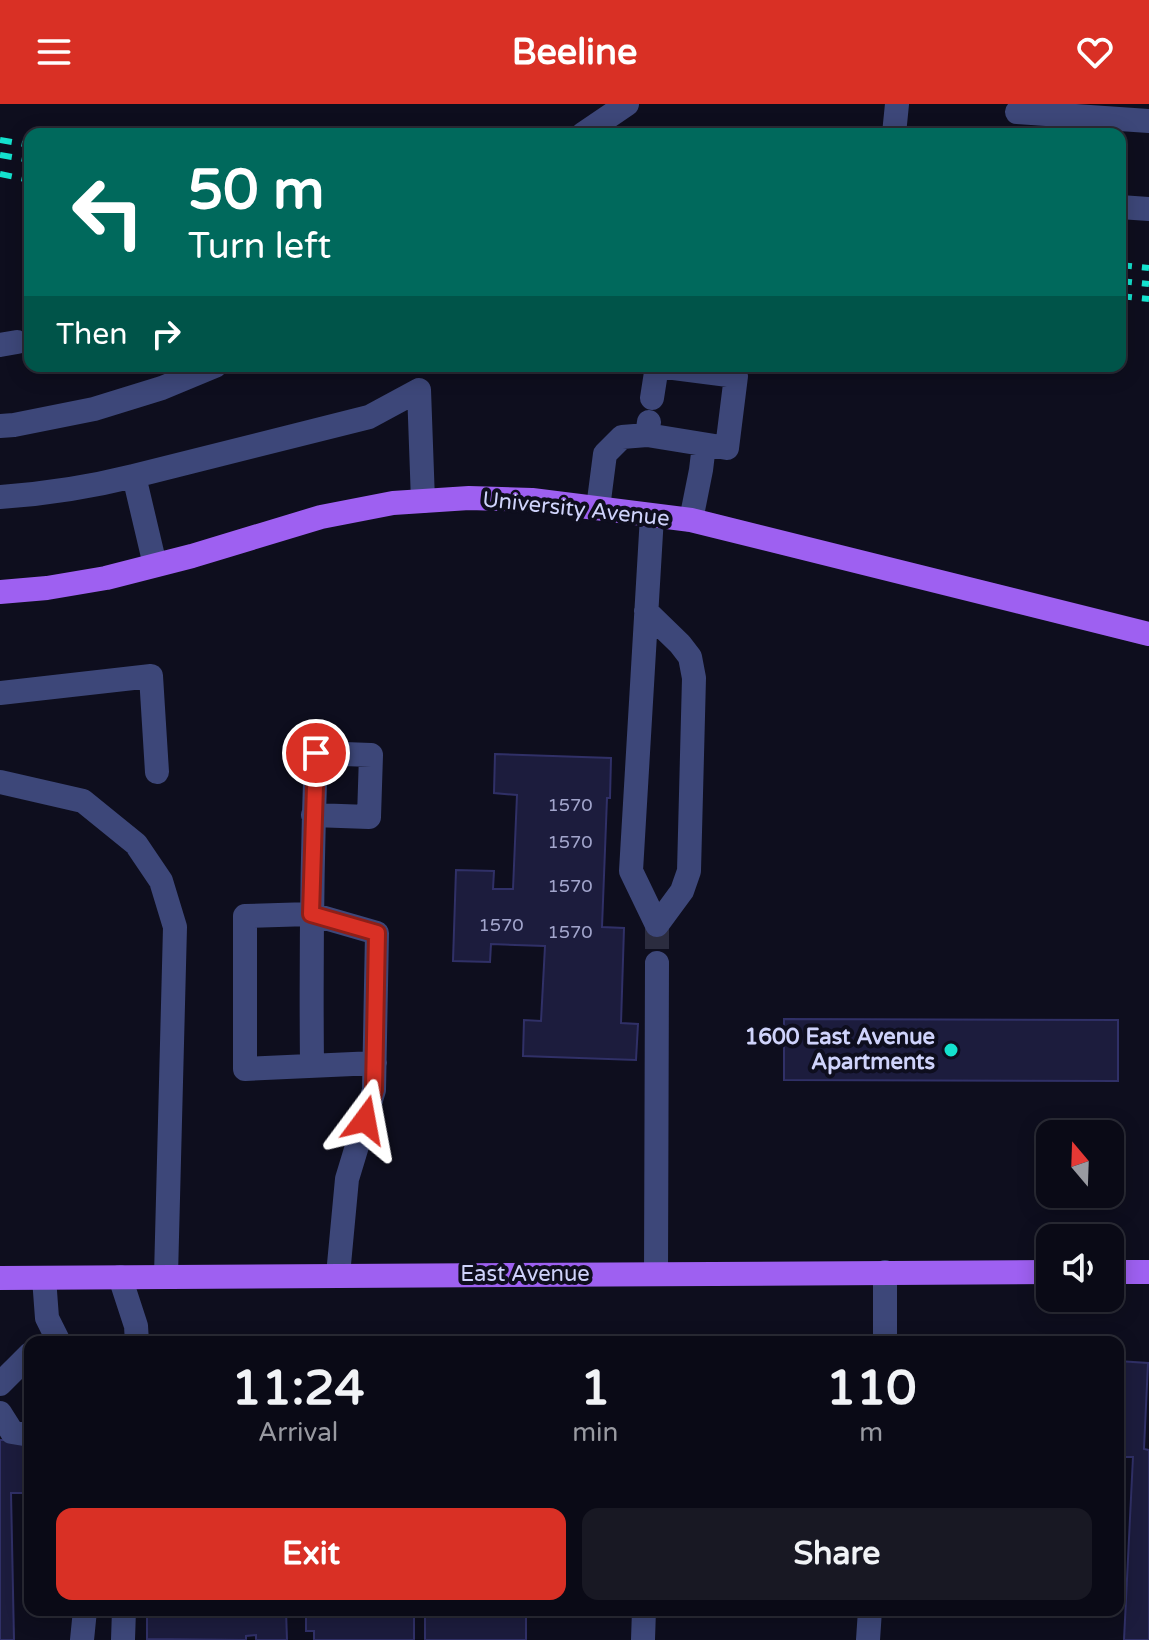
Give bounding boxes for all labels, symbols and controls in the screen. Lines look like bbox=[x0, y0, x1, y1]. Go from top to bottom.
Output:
icon: menu bbox=[32, 30, 76, 74]
icon: heart bbox=[1073, 30, 1117, 74]
text: Beeline bbox=[512, 31, 637, 74]
text: 50 m bbox=[188, 157, 324, 224]
icon: left bbox=[56, 160, 160, 264]
text: Turn left bbox=[188, 225, 331, 268]
icon: right bbox=[144, 312, 188, 356]
text: Then bbox=[56, 316, 128, 353]
street label: University Avenue bbox=[481, 486, 671, 532]
pin bbox=[282, 719, 350, 787]
icon: arrive bbox=[294, 731, 338, 775]
house number: 1570 bbox=[547, 794, 593, 816]
house number: 1570 bbox=[547, 831, 593, 853]
house number: 1570 bbox=[547, 875, 593, 897]
house number: 1570 bbox=[478, 914, 524, 936]
house number: 1570 bbox=[547, 921, 593, 943]
place label: 1600 East Avenue Apartments bbox=[744, 1024, 935, 1075]
marker: 1600 East Avenue Apartments bbox=[942, 1041, 960, 1059]
position arrow bbox=[323, 1078, 407, 1162]
north arrow bbox=[1036, 1120, 1124, 1208]
map controls bbox=[1036, 1120, 1124, 1312]
button: sound bbox=[1036, 1224, 1124, 1312]
street label: East Avenue bbox=[460, 1261, 590, 1287]
text: 11:24 bbox=[232, 1360, 365, 1418]
text: 1 bbox=[580, 1360, 610, 1418]
text: 110 bbox=[826, 1360, 916, 1418]
text: Arrival bbox=[258, 1417, 338, 1448]
text: min bbox=[572, 1417, 618, 1448]
text: m bbox=[859, 1417, 883, 1448]
button: Exit bbox=[56, 1508, 566, 1600]
button: Share bbox=[582, 1508, 1092, 1600]

